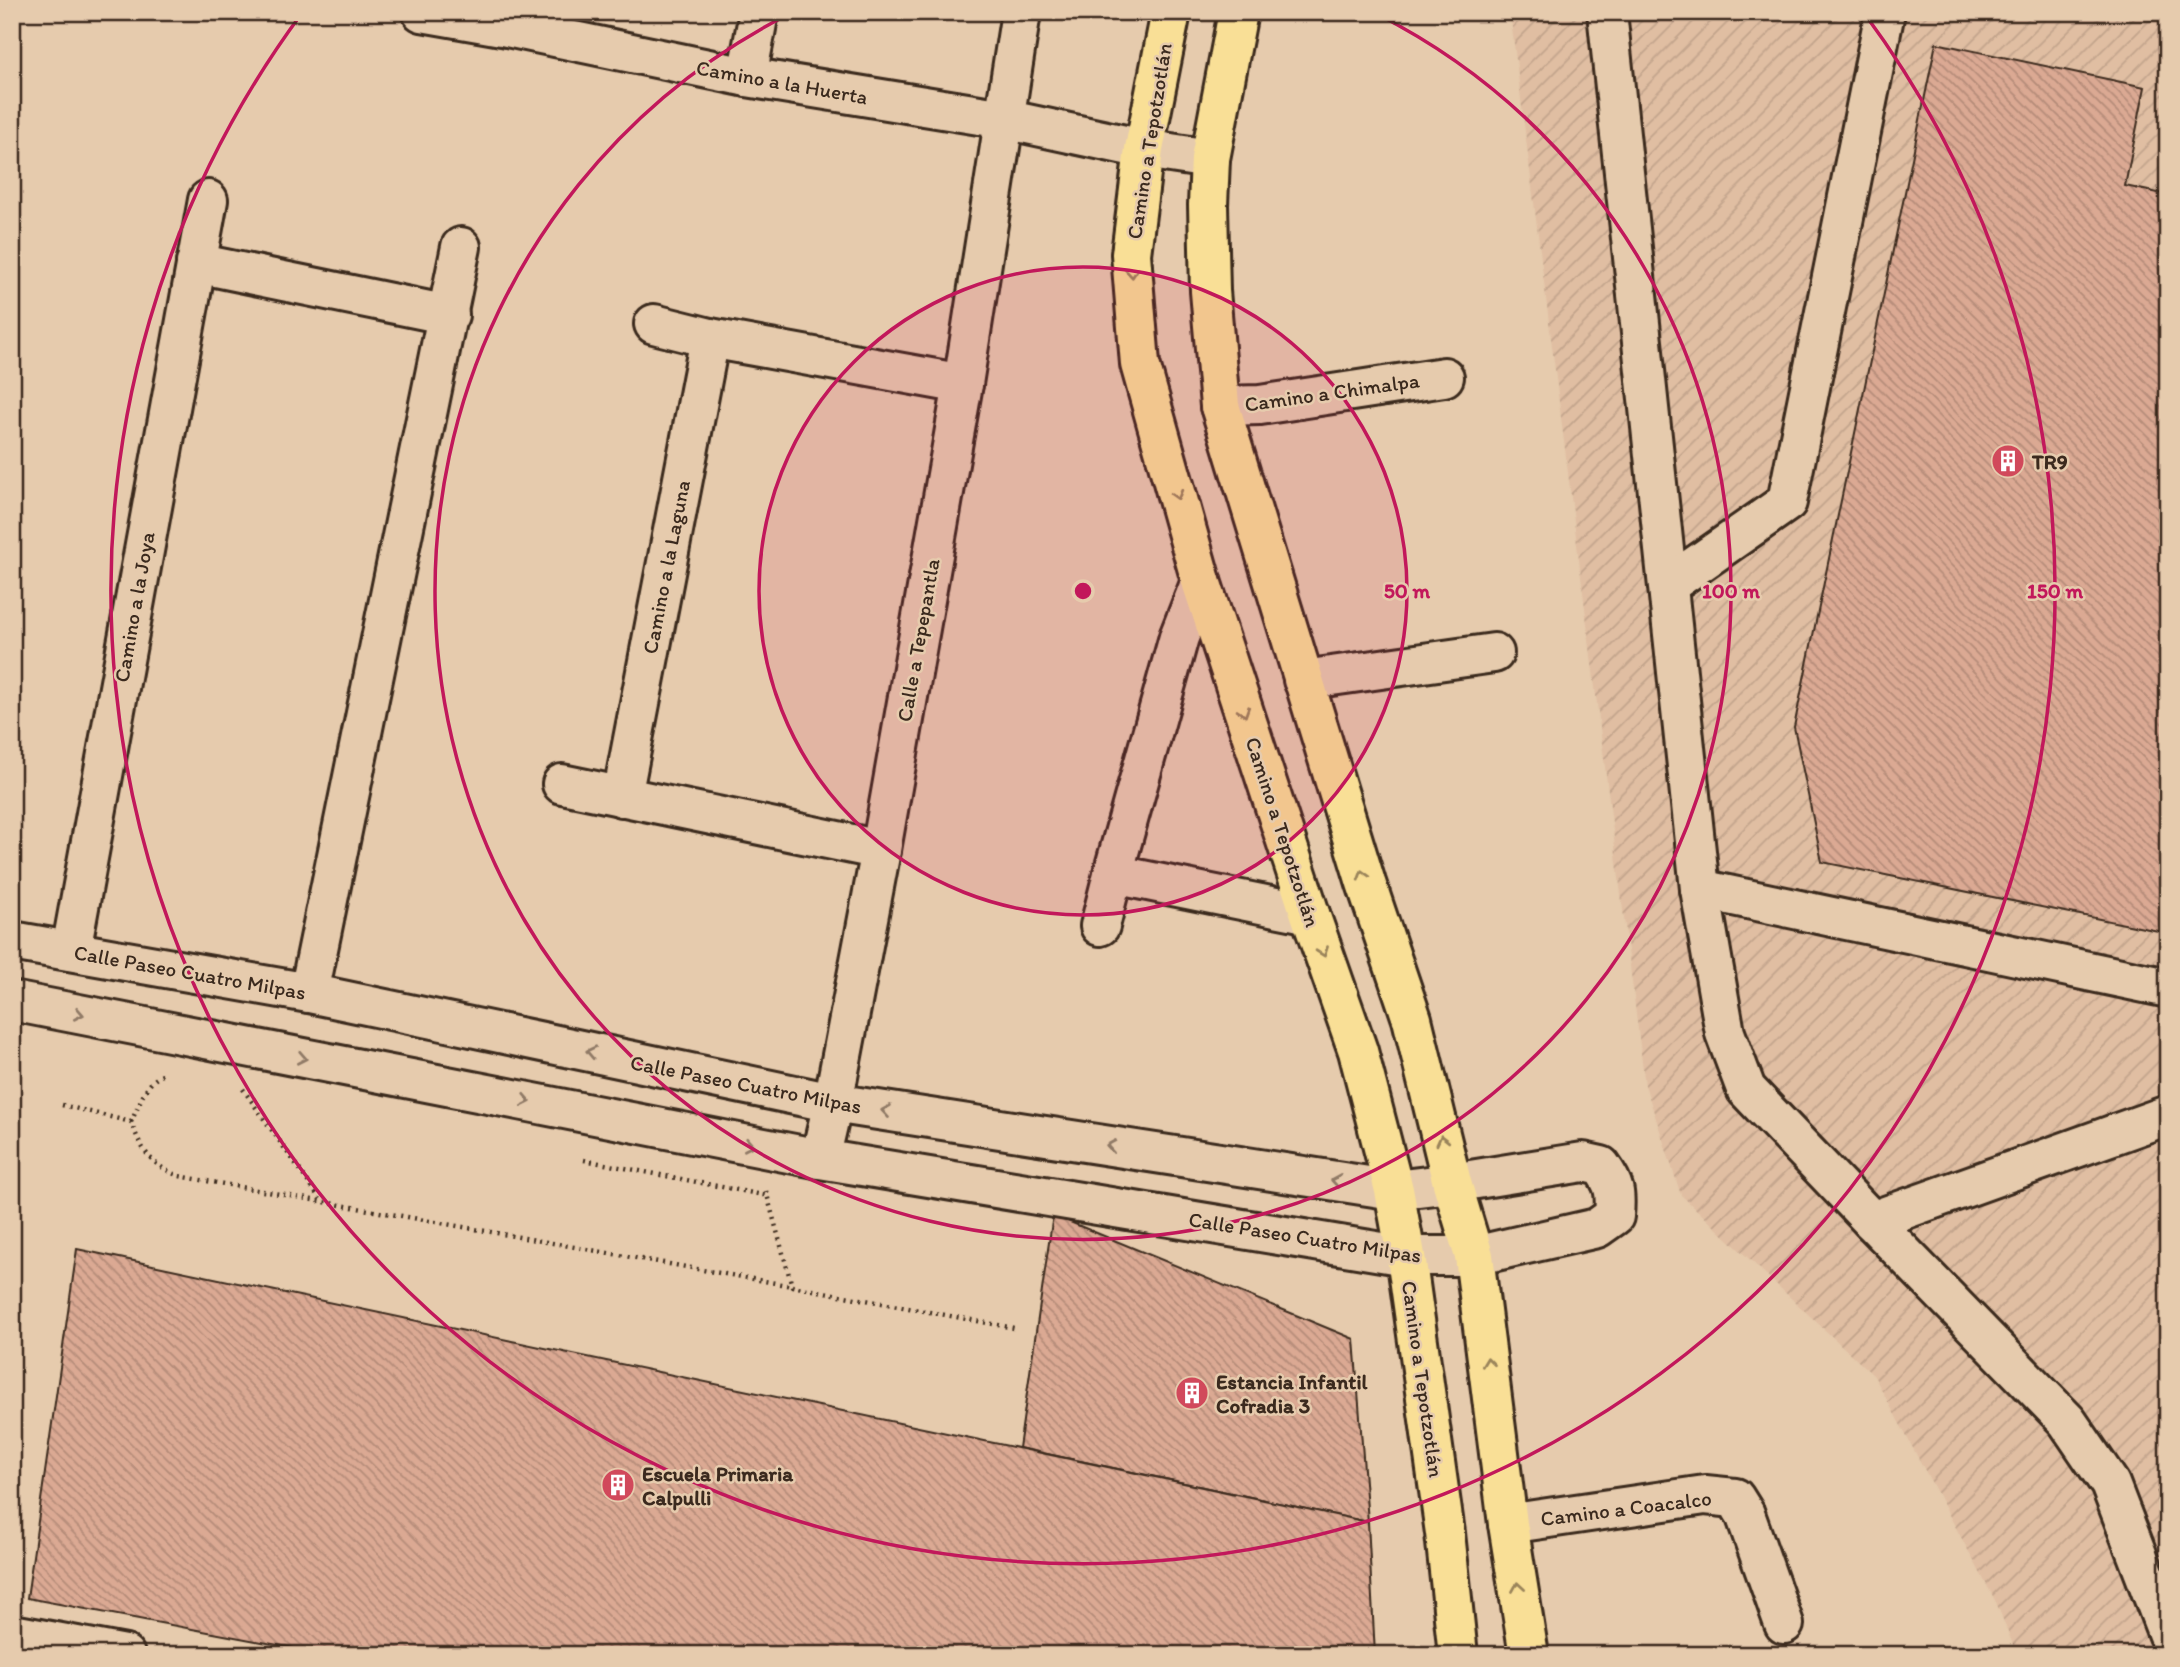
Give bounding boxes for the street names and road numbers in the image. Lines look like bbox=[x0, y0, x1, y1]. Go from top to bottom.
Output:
street label: Camino a Tepotzotlán bbox=[1121, 41, 1177, 241]
street label: Camino a la Huerta bbox=[694, 55, 870, 109]
street label: Camino a Chimalpa bbox=[1243, 367, 1421, 417]
street label: Camino a la Laguna bbox=[637, 478, 695, 656]
street label: Camino a la Joya bbox=[108, 530, 160, 684]
street label: Calle a Tepepantla bbox=[891, 556, 945, 724]
street label: Camino a Tepotzotlán bbox=[1240, 734, 1326, 930]
street label: Calle Paseo Cuatro Milpas bbox=[72, 939, 308, 1005]
street label: Calle Paseo Cuatro Milpas bbox=[628, 1049, 864, 1119]
street label: Calle Paseo Cuatro Milpas bbox=[1187, 1206, 1423, 1268]
street label: Camino a Tepotzotlán bbox=[1397, 1279, 1449, 1479]
street label: Camino a Coacalco bbox=[1539, 1485, 1713, 1531]

